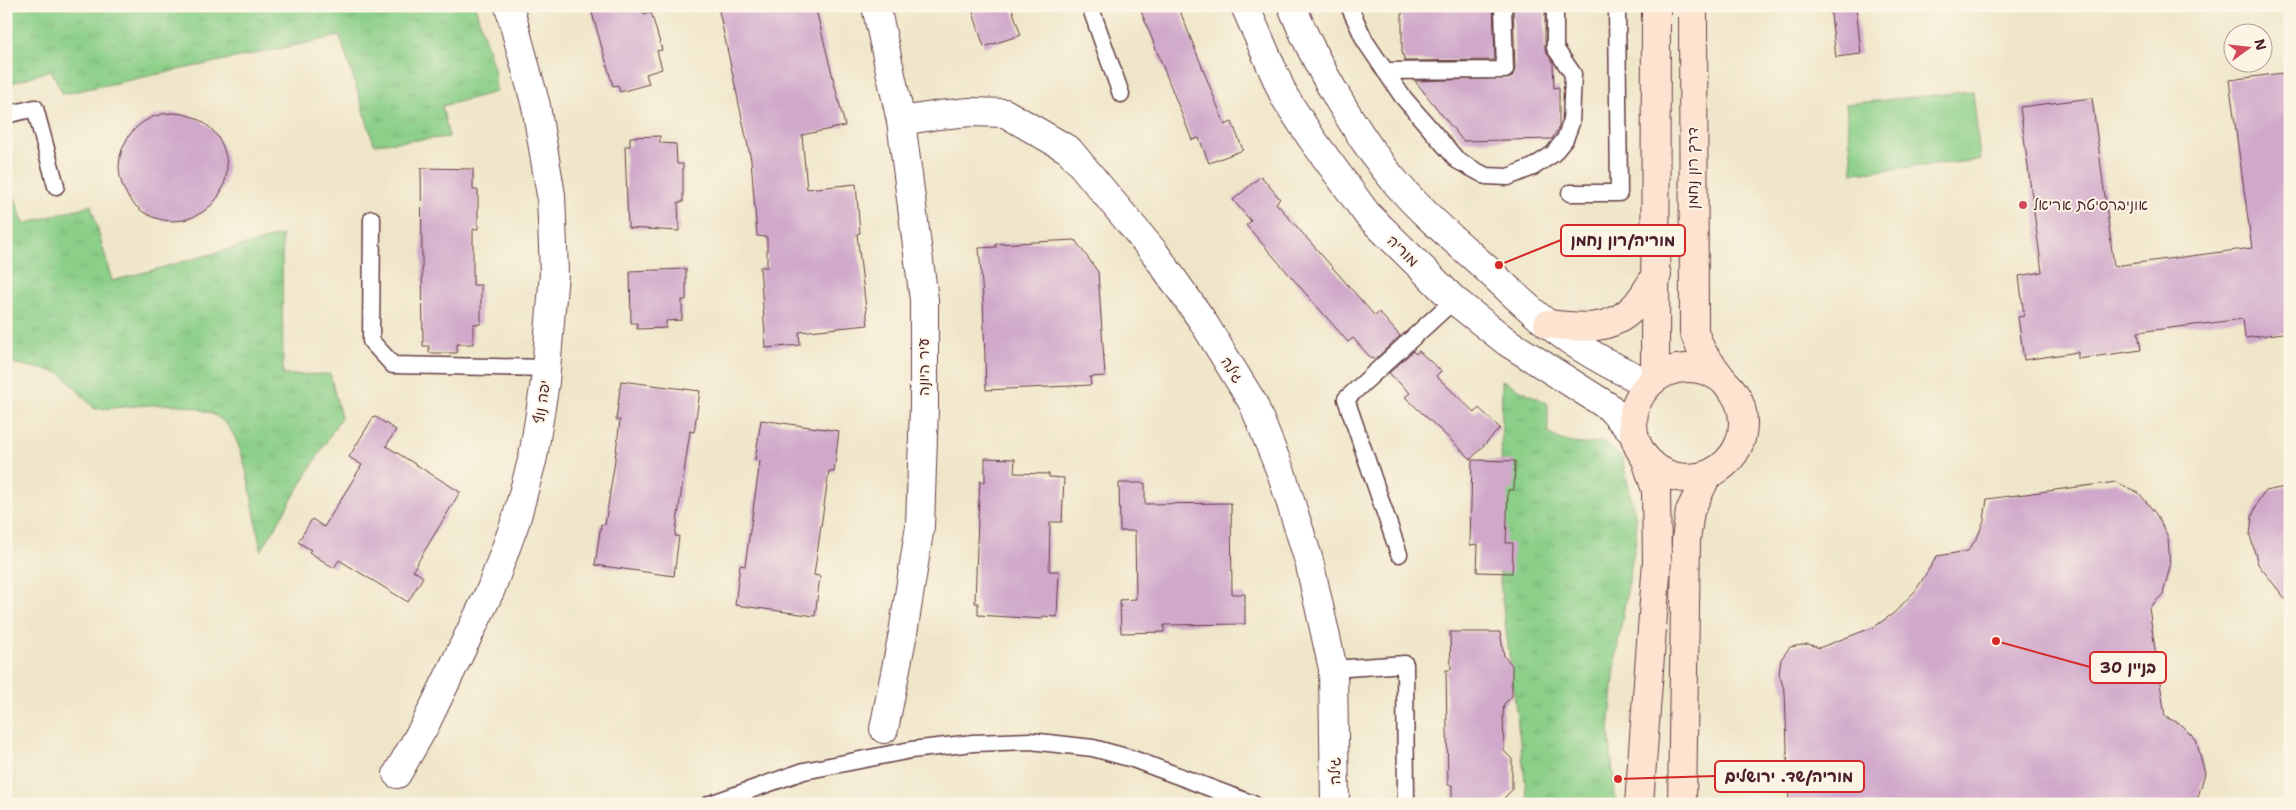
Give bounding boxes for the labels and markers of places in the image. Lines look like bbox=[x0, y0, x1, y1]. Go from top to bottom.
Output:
place label: אוניברסיטת אריאל bbox=[2033, 195, 2148, 215]
marker: אוניברסיטת אריאל bbox=[2017, 199, 2029, 211]
callout: מוריה/רון נחמן bbox=[1561, 225, 1685, 256]
callout: בניין 30 bbox=[2090, 652, 2166, 683]
callout: מוריה/שד. ירושלים bbox=[1715, 761, 1864, 792]

